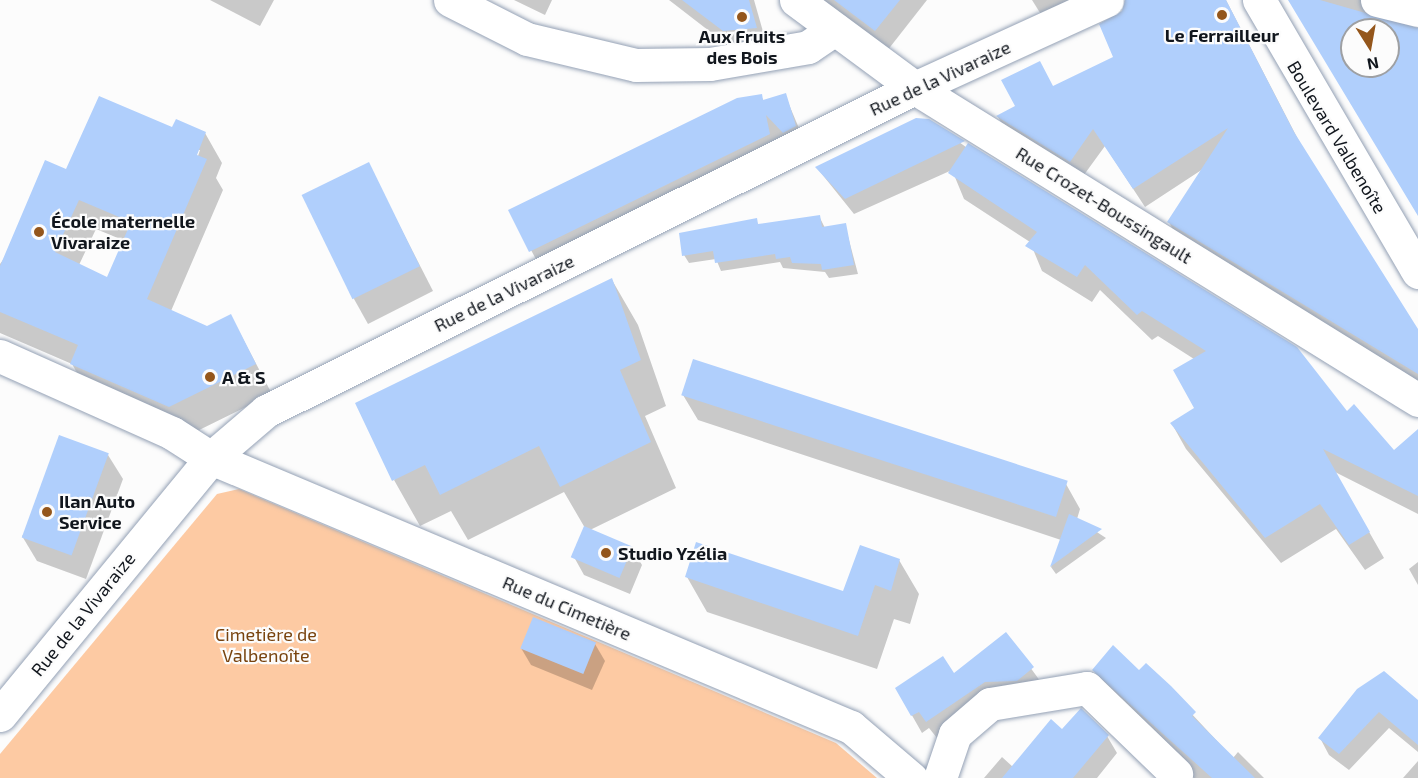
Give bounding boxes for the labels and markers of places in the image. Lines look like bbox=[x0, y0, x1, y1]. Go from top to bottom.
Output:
marker: Le Ferrailleur bbox=[1215, 8, 1229, 22]
marker: Aux Fruits des Bois bbox=[735, 10, 749, 24]
place label: Le Ferrailleur bbox=[1165, 24, 1279, 46]
place label: Aux Fruits des Bois bbox=[699, 26, 785, 68]
place label: École maternelle Vivaraize bbox=[51, 211, 195, 254]
marker: École maternelle Vivaraize bbox=[32, 225, 46, 239]
place label: A & S bbox=[222, 366, 266, 388]
marker: A & S bbox=[203, 370, 217, 384]
place label: Ilan Auto Service bbox=[59, 491, 136, 534]
marker: Ilan Auto Service bbox=[40, 505, 54, 519]
place label: Studio Yzélia bbox=[618, 542, 728, 564]
marker: Studio Yzélia bbox=[599, 546, 613, 560]

